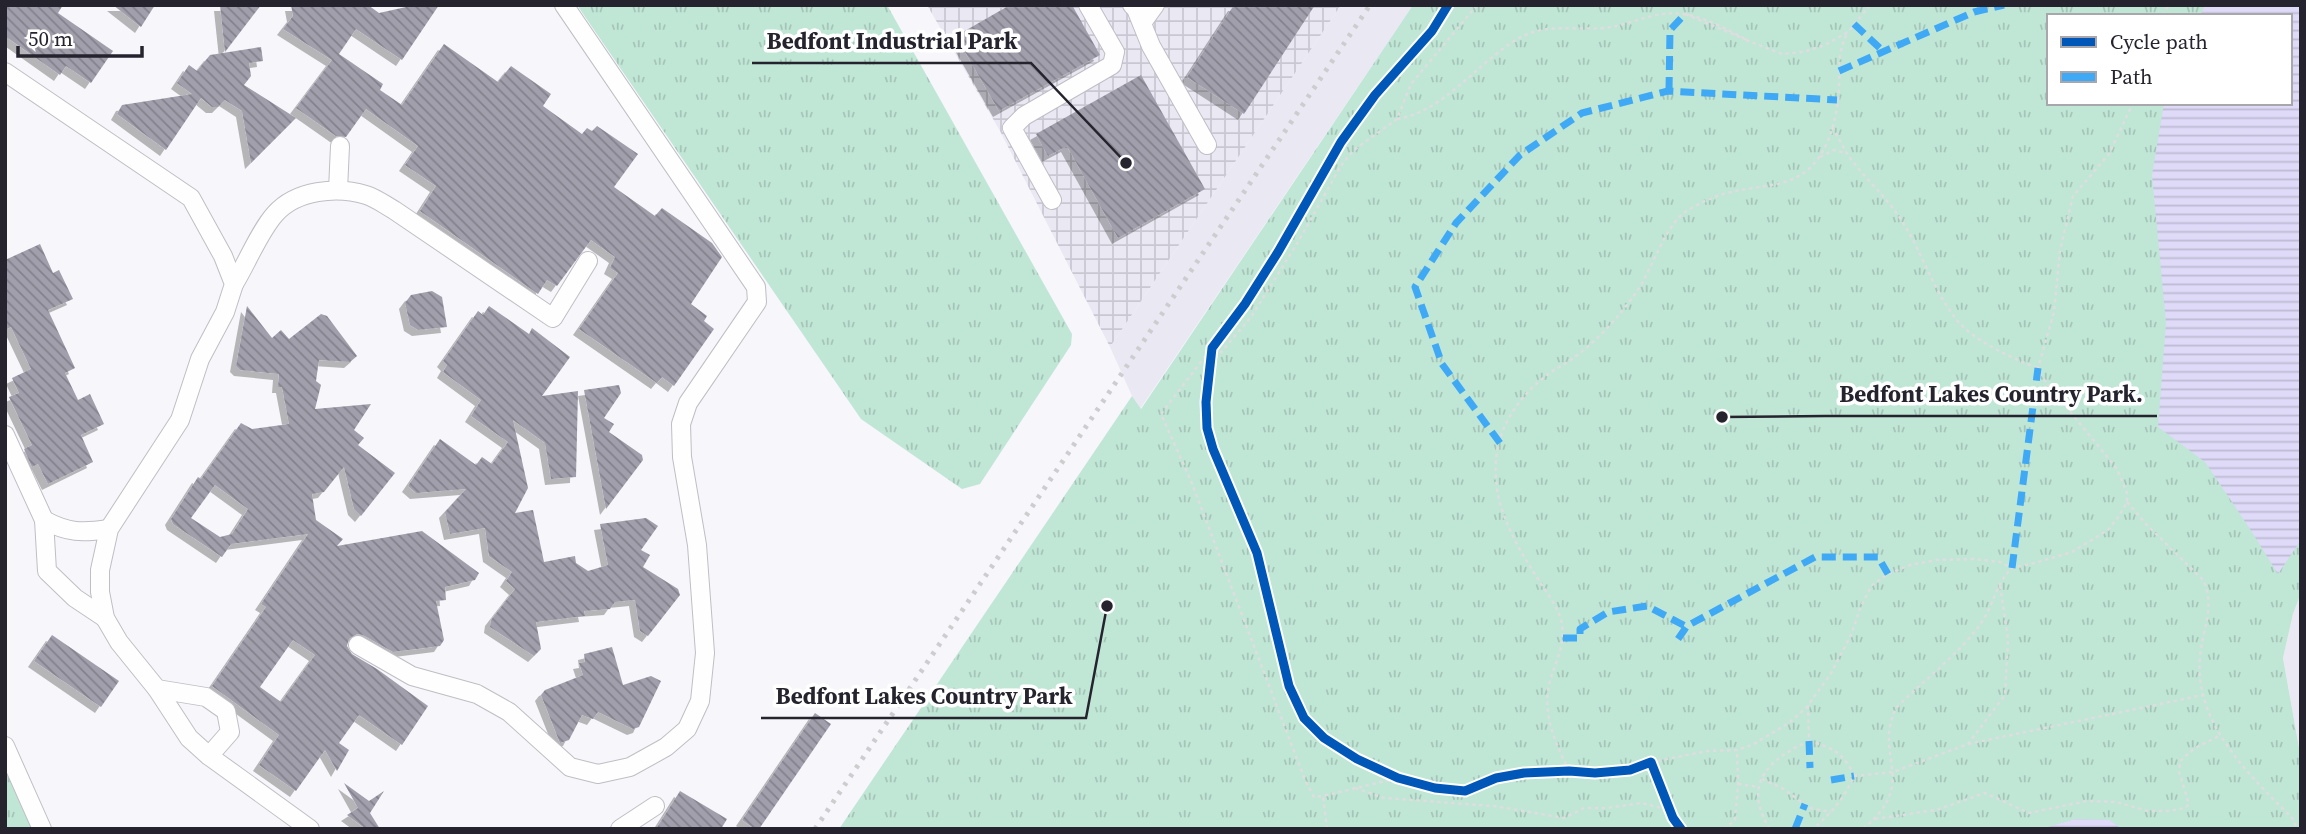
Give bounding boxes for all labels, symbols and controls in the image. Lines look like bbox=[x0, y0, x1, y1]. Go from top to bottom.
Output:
scale bar bbox=[18, 14, 142, 58]
legend bbox=[2047, 14, 2292, 105]
callout: Bedfont Industrial Park bbox=[752, 19, 1031, 63]
text: 50 m bbox=[28, 24, 73, 53]
text: Bedfont Industrial Park bbox=[767, 25, 1018, 57]
text: Cycle path bbox=[2110, 27, 2208, 56]
text: Path bbox=[2110, 62, 2153, 91]
callout: Bedfont Lakes Country Park. bbox=[1825, 372, 2157, 416]
text: Bedfont Lakes Country Park. bbox=[1839, 378, 2143, 410]
callout: Bedfont Lakes Country Park bbox=[761, 674, 1086, 718]
text: Bedfont Lakes Country Park bbox=[776, 680, 1073, 712]

